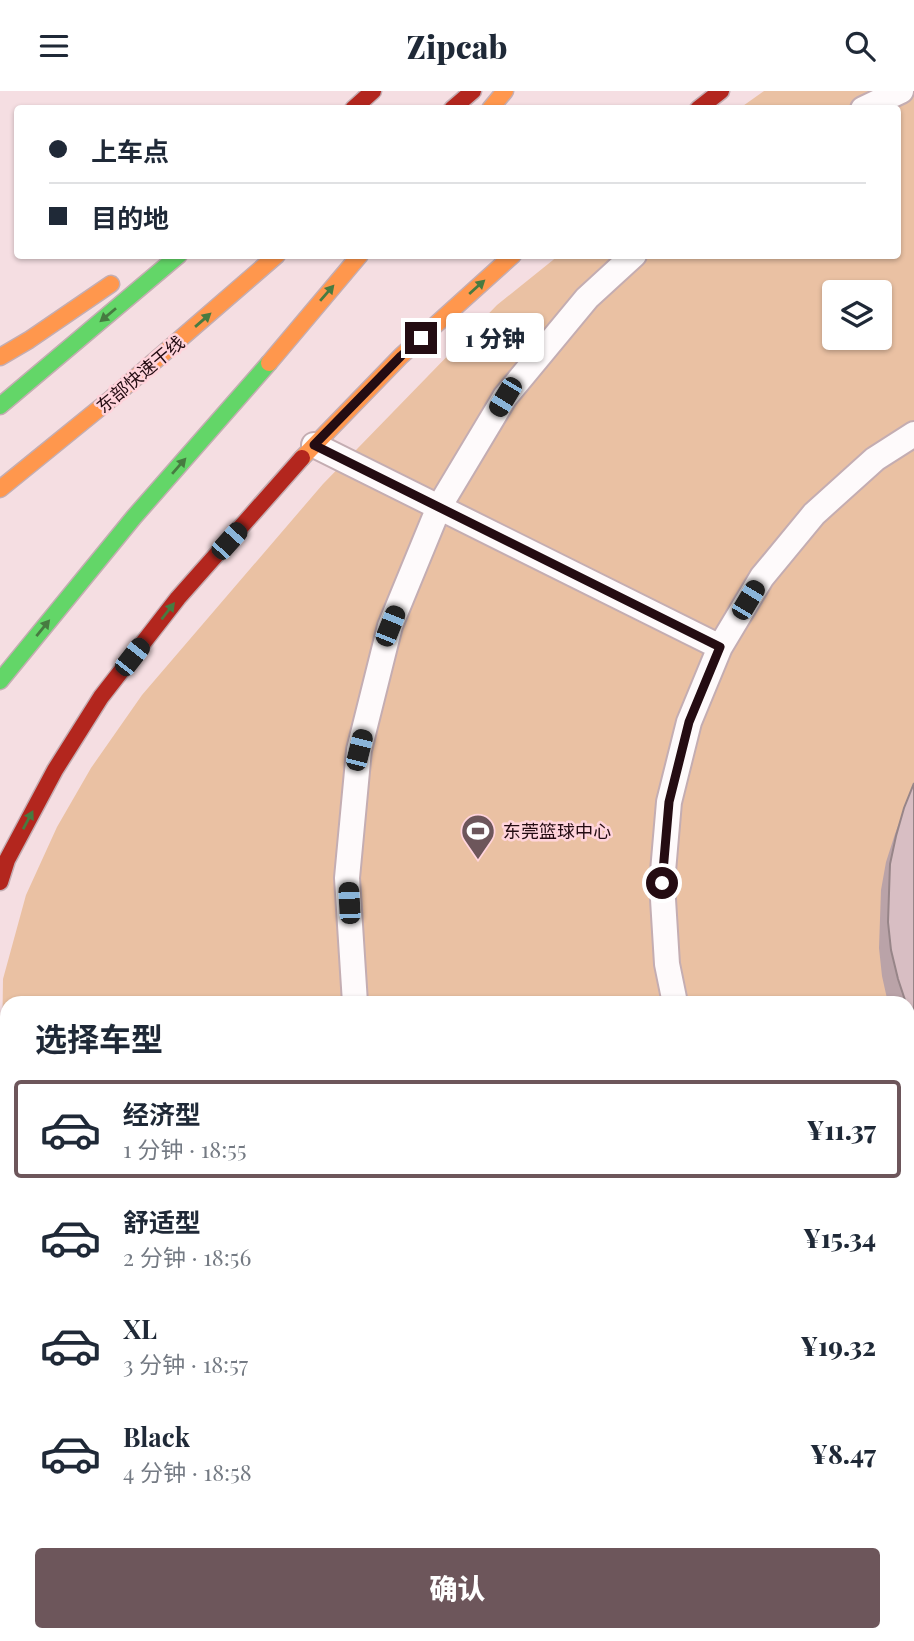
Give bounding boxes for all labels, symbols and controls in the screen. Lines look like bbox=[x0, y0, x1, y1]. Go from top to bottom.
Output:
text: Zipcab bbox=[407, 24, 507, 67]
icon: menu bbox=[35, 27, 73, 65]
icon: search bbox=[841, 27, 879, 65]
text: 上车点 bbox=[91, 133, 169, 168]
text: 目的地 bbox=[91, 200, 169, 235]
one-way arrow bbox=[468, 279, 486, 295]
map controls bbox=[822, 280, 892, 350]
button: layers bbox=[822, 280, 892, 350]
one-way arrow bbox=[319, 285, 334, 302]
one-way arrow bbox=[100, 307, 117, 322]
one-way arrow bbox=[194, 313, 211, 328]
callout: 1 分钟 bbox=[446, 313, 544, 363]
route end bbox=[405, 322, 437, 354]
text: 1 分钟 bbox=[465, 322, 525, 353]
street label: 东部快速干线 bbox=[91, 330, 189, 418]
car bbox=[486, 374, 525, 420]
one-way arrow bbox=[171, 457, 187, 475]
car bbox=[208, 518, 251, 564]
car bbox=[729, 577, 768, 623]
one-way arrow bbox=[161, 602, 175, 620]
car bbox=[373, 603, 408, 649]
one-way arrow bbox=[35, 620, 50, 637]
car bbox=[111, 634, 154, 680]
car bbox=[344, 727, 375, 773]
one-way arrow bbox=[23, 810, 34, 830]
sports icon: 东莞篮球中心 bbox=[459, 812, 497, 861]
place label: 东莞篮球中心 bbox=[503, 819, 611, 843]
route start bbox=[646, 867, 678, 899]
car bbox=[338, 881, 361, 925]
text: 选择车型 bbox=[35, 1016, 163, 1059]
text: 经济型 bbox=[123, 1096, 201, 1131]
icon: car bbox=[39, 1098, 102, 1161]
text: ¥11.37 bbox=[807, 1112, 876, 1147]
text: 1 分钟 · 18:55 bbox=[123, 1133, 246, 1164]
text: 舒适型 bbox=[123, 1204, 201, 1239]
icon: car bbox=[39, 1206, 102, 1269]
text: ¥15.34 bbox=[803, 1220, 876, 1255]
text: 2 分钟 · 18:56 bbox=[123, 1241, 251, 1272]
text: XL bbox=[123, 1311, 157, 1346]
icon: car bbox=[39, 1314, 102, 1377]
text: ¥19.32 bbox=[800, 1328, 876, 1363]
text: 3 分钟 · 18:57 bbox=[123, 1348, 248, 1379]
text: Black bbox=[123, 1419, 190, 1454]
icon: car bbox=[39, 1422, 102, 1485]
text: ¥8.47 bbox=[810, 1436, 876, 1471]
text: 4 分钟 · 18:58 bbox=[123, 1456, 252, 1487]
button: 确认 bbox=[35, 1548, 880, 1628]

